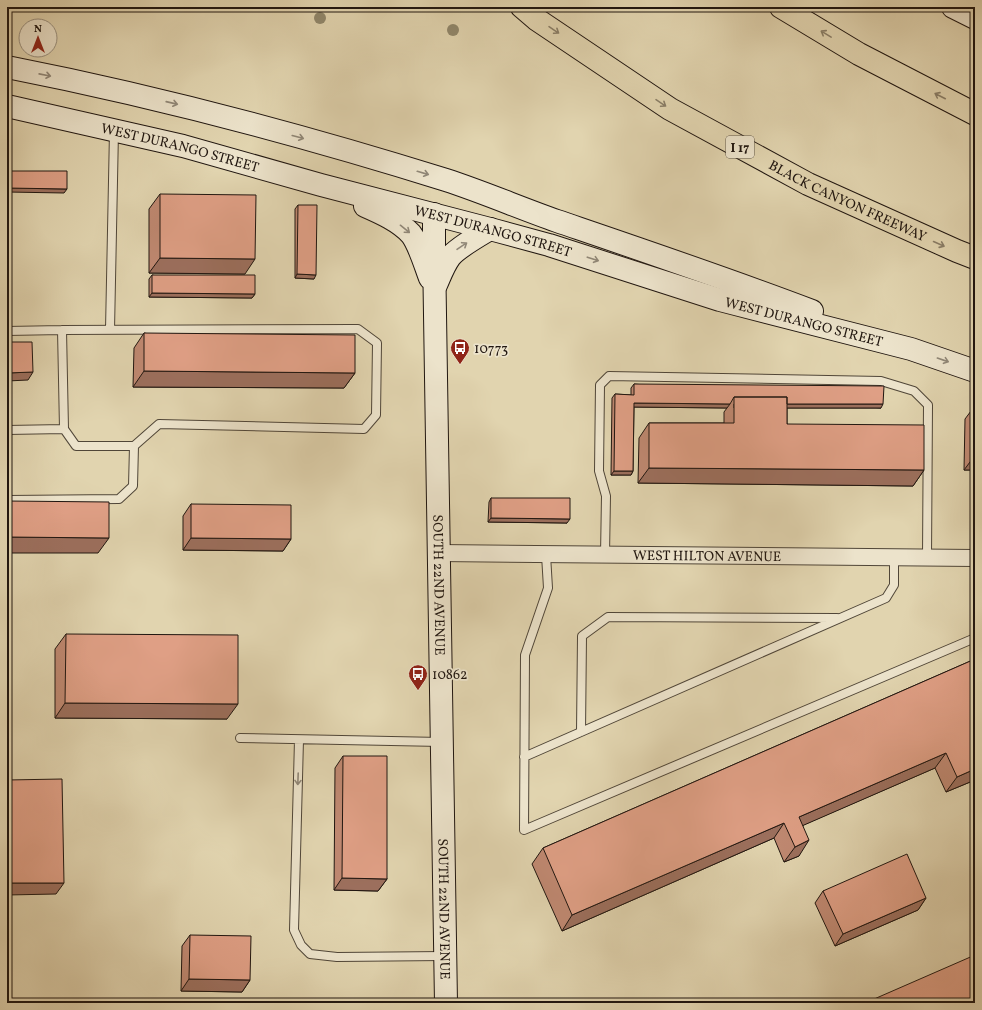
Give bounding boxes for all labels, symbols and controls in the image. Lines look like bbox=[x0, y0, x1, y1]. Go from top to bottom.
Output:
north arrow bbox=[18, 18, 58, 58]
text: N bbox=[34, 22, 42, 37]
one-way arrow bbox=[548, 26, 559, 34]
one-way arrow bbox=[821, 30, 832, 38]
one-way arrow bbox=[38, 71, 51, 79]
one-way arrow bbox=[935, 92, 947, 99]
one-way arrow bbox=[656, 99, 667, 107]
one-way arrow bbox=[165, 100, 178, 108]
street label: WEST DURANGO STREET bbox=[99, 120, 261, 178]
one-way arrow bbox=[291, 134, 304, 141]
road number: I 17 bbox=[726, 136, 754, 158]
street label: BLACK CANYON FREEWAY bbox=[765, 156, 929, 247]
one-way arrow bbox=[416, 170, 429, 177]
street label: WEST DURANGO STREET bbox=[412, 202, 574, 263]
one-way arrow bbox=[399, 225, 410, 233]
one-way arrow bbox=[933, 241, 945, 248]
one-way arrow bbox=[457, 242, 468, 251]
one-way arrow bbox=[587, 256, 599, 264]
street label: WEST DURANGO STREET bbox=[723, 294, 885, 352]
bus stop icon: 10773 bbox=[449, 337, 471, 365]
place label: 10773 bbox=[474, 340, 508, 359]
one-way arrow bbox=[937, 356, 949, 364]
street label: SOUTH 22ND AVENUE bbox=[427, 514, 448, 656]
street label: WEST HILTON AVENUE bbox=[633, 547, 781, 567]
bus stop icon: 10862 bbox=[407, 663, 429, 691]
place label: 10862 bbox=[432, 666, 468, 685]
one-way arrow bbox=[294, 772, 301, 785]
street label: SOUTH 22ND AVENUE bbox=[432, 838, 454, 980]

